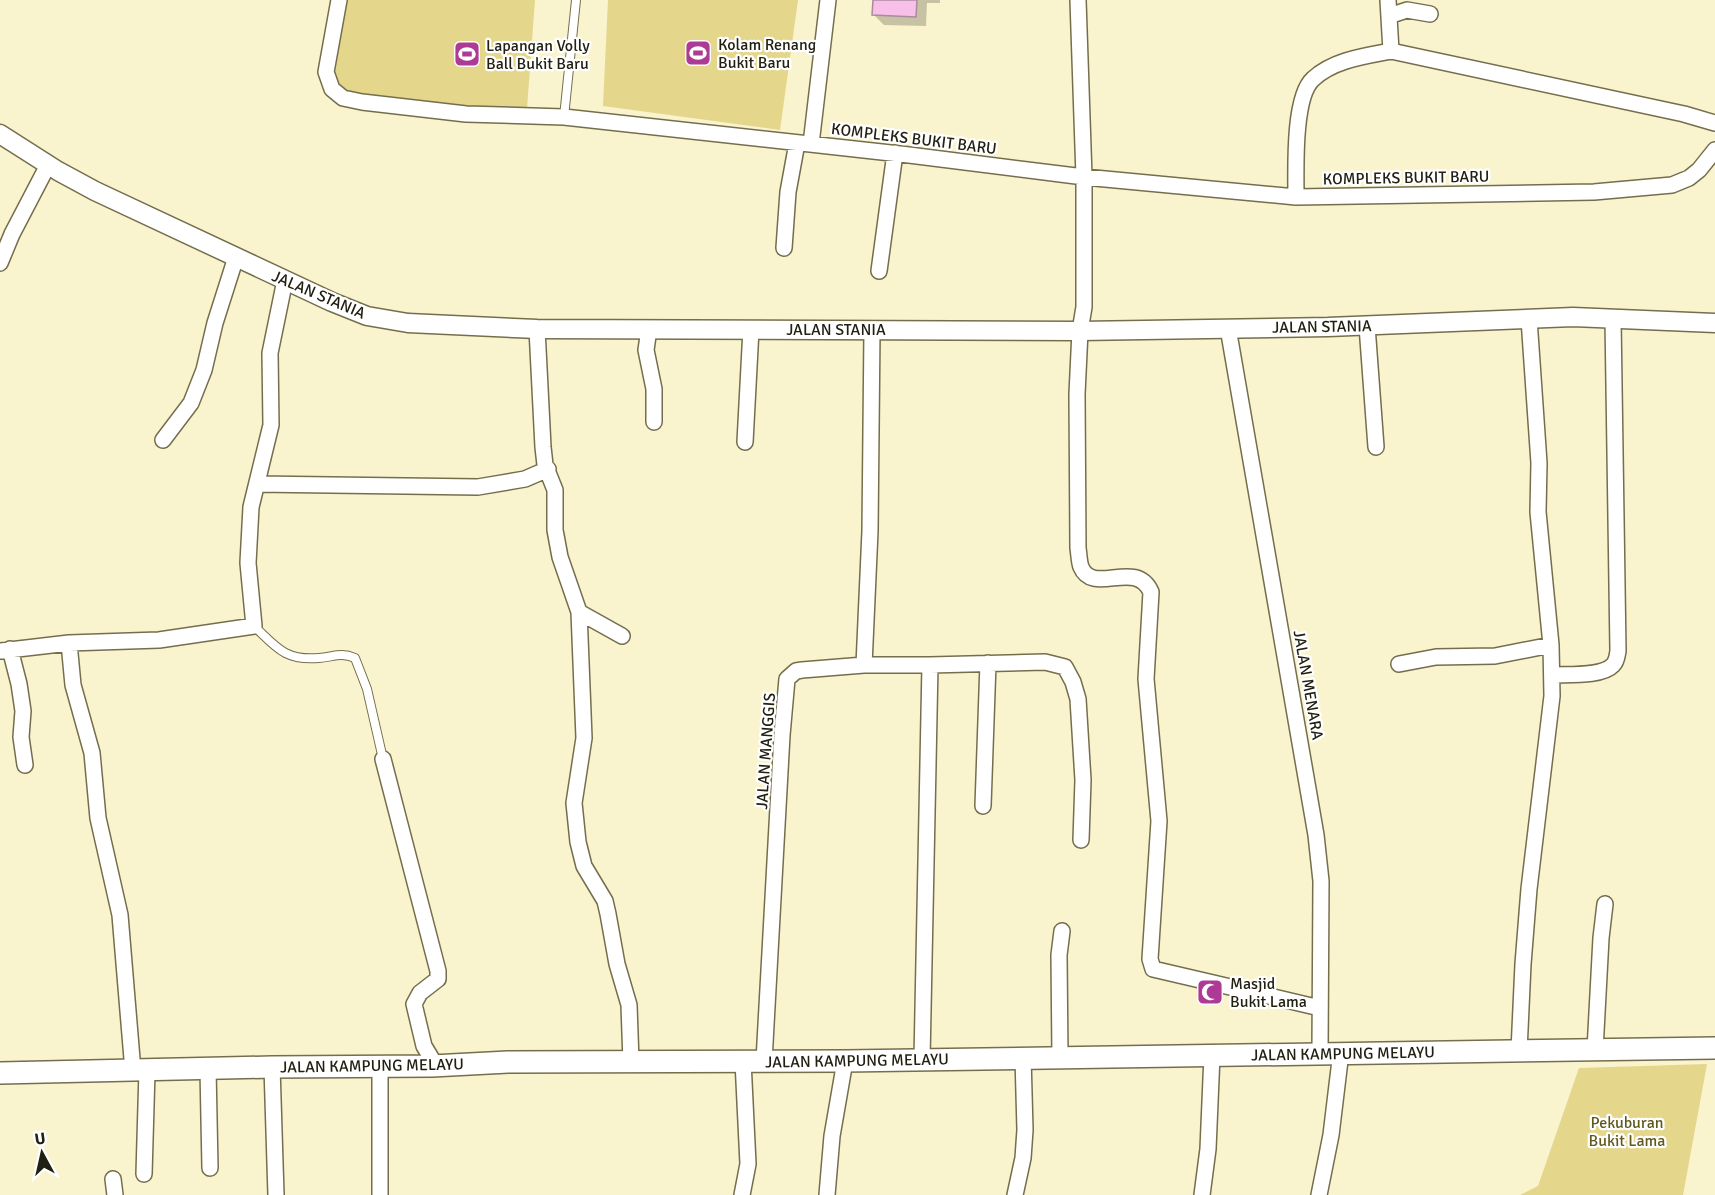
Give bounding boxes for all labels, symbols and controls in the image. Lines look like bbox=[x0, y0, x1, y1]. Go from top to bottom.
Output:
place label: Kolam Renang Bukit Baru bbox=[718, 35, 816, 73]
place label: Lapangan Volly Ball Bukit Baru bbox=[486, 36, 590, 74]
sports icon: Kolam Renang Bukit Baru bbox=[683, 38, 713, 68]
sports icon: Lapangan Volly Ball Bukit Baru bbox=[452, 39, 482, 69]
street label: KOMPLEKS BUKIT BARU bbox=[830, 119, 998, 159]
street label: KOMPLEKS BUKIT BARU bbox=[1323, 167, 1490, 189]
street label: JALAN STANIA bbox=[269, 266, 369, 324]
street label: JALAN STANIA bbox=[1272, 316, 1372, 338]
street label: JALAN STANIA bbox=[786, 320, 886, 340]
street label: JALAN MENARA bbox=[1289, 629, 1328, 742]
street label: JALAN MANGGIS bbox=[752, 692, 780, 810]
place label: Masjid Bukit Lama bbox=[1230, 974, 1307, 1012]
mosque icon: Masjid Bukit Lama bbox=[1195, 977, 1225, 1007]
street label: JALAN KAMPUNG MELAYU bbox=[1251, 1042, 1435, 1066]
street label: JALAN KAMPUNG MELAYU bbox=[765, 1049, 949, 1073]
street label: JALAN KAMPUNG MELAYU bbox=[280, 1054, 464, 1078]
park label: Pekuburan Bukit Lama bbox=[1589, 1113, 1665, 1151]
north arrow bbox=[12, 1123, 72, 1183]
text: U bbox=[33, 1128, 47, 1150]

